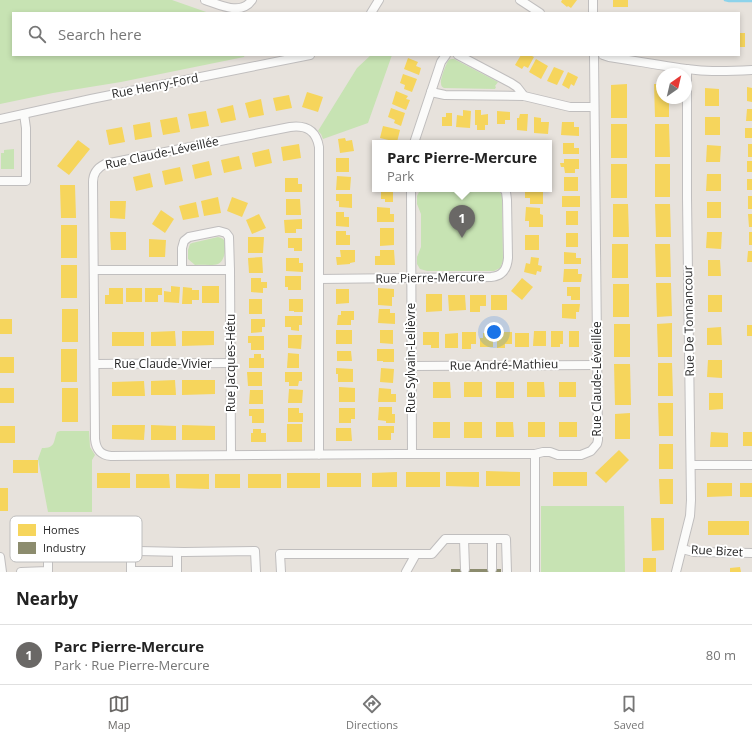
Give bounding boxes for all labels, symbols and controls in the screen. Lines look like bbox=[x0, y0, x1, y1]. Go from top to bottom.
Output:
search box bbox=[12, 12, 740, 56]
icon: search bbox=[26, 23, 48, 45]
text: Search here bbox=[58, 24, 142, 44]
north arrow bbox=[656, 68, 692, 104]
street label: Rue Henry-Ford bbox=[110, 69, 200, 102]
street label: Rue Claude-Léveillée bbox=[104, 132, 220, 173]
popup bbox=[372, 140, 552, 192]
text: Parc Pierre-Mercure bbox=[387, 147, 537, 167]
text: Park bbox=[387, 167, 414, 185]
pin: 1 bbox=[449, 205, 475, 238]
street label: Rue De Tonnancour bbox=[679, 265, 698, 377]
street label: Rue Pierre-Mercure bbox=[375, 268, 485, 287]
street label: Rue Sylvain-Lelièvre bbox=[402, 302, 419, 413]
street label: Rue Jacques-Hétu bbox=[222, 314, 239, 412]
street label: Rue Claude-Léveillée bbox=[588, 321, 605, 437]
your location bbox=[484, 322, 504, 342]
street label: Rue Claude-Vivier bbox=[114, 355, 212, 372]
street label: Rue André-Mathieu bbox=[450, 355, 558, 374]
legend bbox=[10, 516, 142, 562]
text: Homes bbox=[43, 522, 79, 537]
text: Industry bbox=[43, 540, 86, 555]
street label: Rue Bizet bbox=[691, 541, 743, 560]
text: Nearby bbox=[16, 587, 78, 610]
text: Parc Pierre-Mercure bbox=[54, 636, 204, 656]
text: 1 bbox=[25, 646, 33, 664]
text: 80 m bbox=[706, 646, 736, 664]
text: Park · Rue Pierre-Mercure bbox=[54, 656, 210, 674]
tab: Map bbox=[108, 693, 131, 732]
tab: Directions bbox=[346, 693, 398, 732]
tab: Saved bbox=[614, 693, 644, 732]

